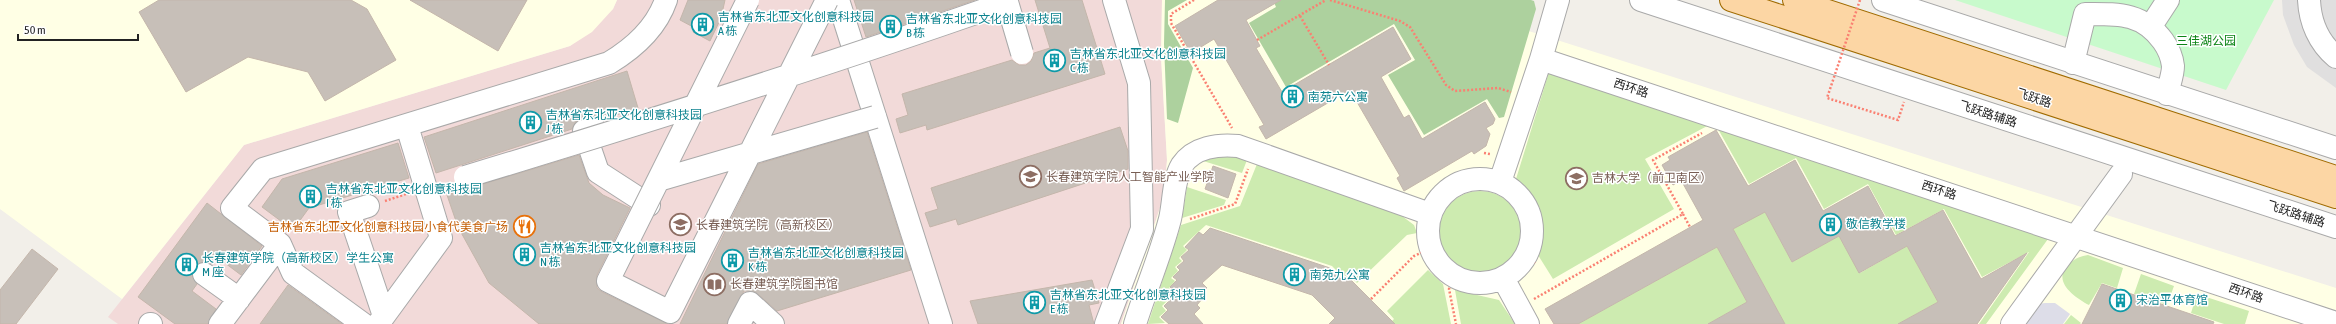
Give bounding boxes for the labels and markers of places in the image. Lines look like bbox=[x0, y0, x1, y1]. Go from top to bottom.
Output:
place label: 吉林省东北亚文化创意科技园 A 栋 bbox=[718, 10, 874, 38]
building icon: 吉林省东北亚文化创意科技园 A 栋 bbox=[690, 11, 716, 37]
place label: 吉林省东北亚文化创意科技园 B 栋 bbox=[906, 12, 1062, 40]
building icon: 吉林省东北亚文化创意科技园 B 栋 bbox=[877, 13, 903, 39]
place label: 吉林省东北亚文化创意科技园 C 栋 bbox=[1070, 47, 1226, 75]
building icon: 吉林省东北亚文化创意科技园 C 栋 bbox=[1041, 48, 1067, 74]
building icon: 南苑六公寓 bbox=[1280, 84, 1306, 110]
place label: 南苑六公寓 bbox=[1308, 90, 1368, 104]
place label: 吉林省东北亚文化创意科技园 J 栋 bbox=[546, 108, 702, 136]
building icon: 吉林省东北亚文化创意科技园 J 栋 bbox=[518, 109, 544, 135]
school or university icon: 长春建筑学院人工智能产业学院 bbox=[1018, 164, 1044, 190]
school or university icon: 吉林大学（前卫南区） bbox=[1563, 165, 1589, 191]
place label: 长春建筑学院人工智能产业学院 bbox=[1046, 170, 1214, 184]
place label: 吉林大学（前卫南区） bbox=[1592, 171, 1712, 185]
place label: 吉林省东北亚文化创意科技园 I 栋 bbox=[326, 182, 482, 210]
building icon: 吉林省东北亚文化创意科技园 I 栋 bbox=[297, 183, 323, 209]
building icon: 敬信教学楼 bbox=[1817, 211, 1843, 237]
school or university icon: 长春建筑学院（高新校区） bbox=[667, 212, 693, 238]
restaurant icon: 吉林省东北亚文化创意科技园小食代美食广场 bbox=[511, 214, 537, 240]
place label: 敬信教学楼 bbox=[1846, 217, 1906, 231]
place label: 长春建筑学院（高新校区） bbox=[696, 218, 840, 232]
place label: 吉林省东北亚文化创意科技园小食代美食广场 bbox=[268, 220, 508, 234]
place label: 吉林省东北亚文化创意科技园 N 栋 bbox=[540, 241, 696, 269]
building icon: 吉林省东北亚文化创意科技园 N 栋 bbox=[512, 242, 538, 268]
place label: 吉林省东北亚文化创意科技园 K 栋 bbox=[748, 246, 904, 274]
building icon: 吉林省东北亚文化创意科技园 K 栋 bbox=[720, 247, 746, 273]
place label: 长春建筑学院（高新校区）学生公寓 M 座 bbox=[202, 251, 394, 279]
building icon: 长春建筑学院（高新校区）学生公寓 M 座 bbox=[173, 252, 199, 278]
building icon: 南苑九公寓 bbox=[1282, 262, 1308, 288]
place label: 南苑九公寓 bbox=[1310, 268, 1370, 282]
library icon: 长春建筑学院图书馆 bbox=[702, 271, 728, 297]
place label: 长春建筑学院图书馆 bbox=[730, 277, 838, 291]
building icon: 宋治平体育馆 bbox=[2108, 287, 2134, 313]
place label: 吉林省东北亚文化创意科技园 E 栋 bbox=[1050, 288, 1206, 316]
building icon: 吉林省东北亚文化创意科技园 E 栋 bbox=[1022, 289, 1048, 315]
place label: 宋治平体育馆 bbox=[2136, 293, 2208, 307]

